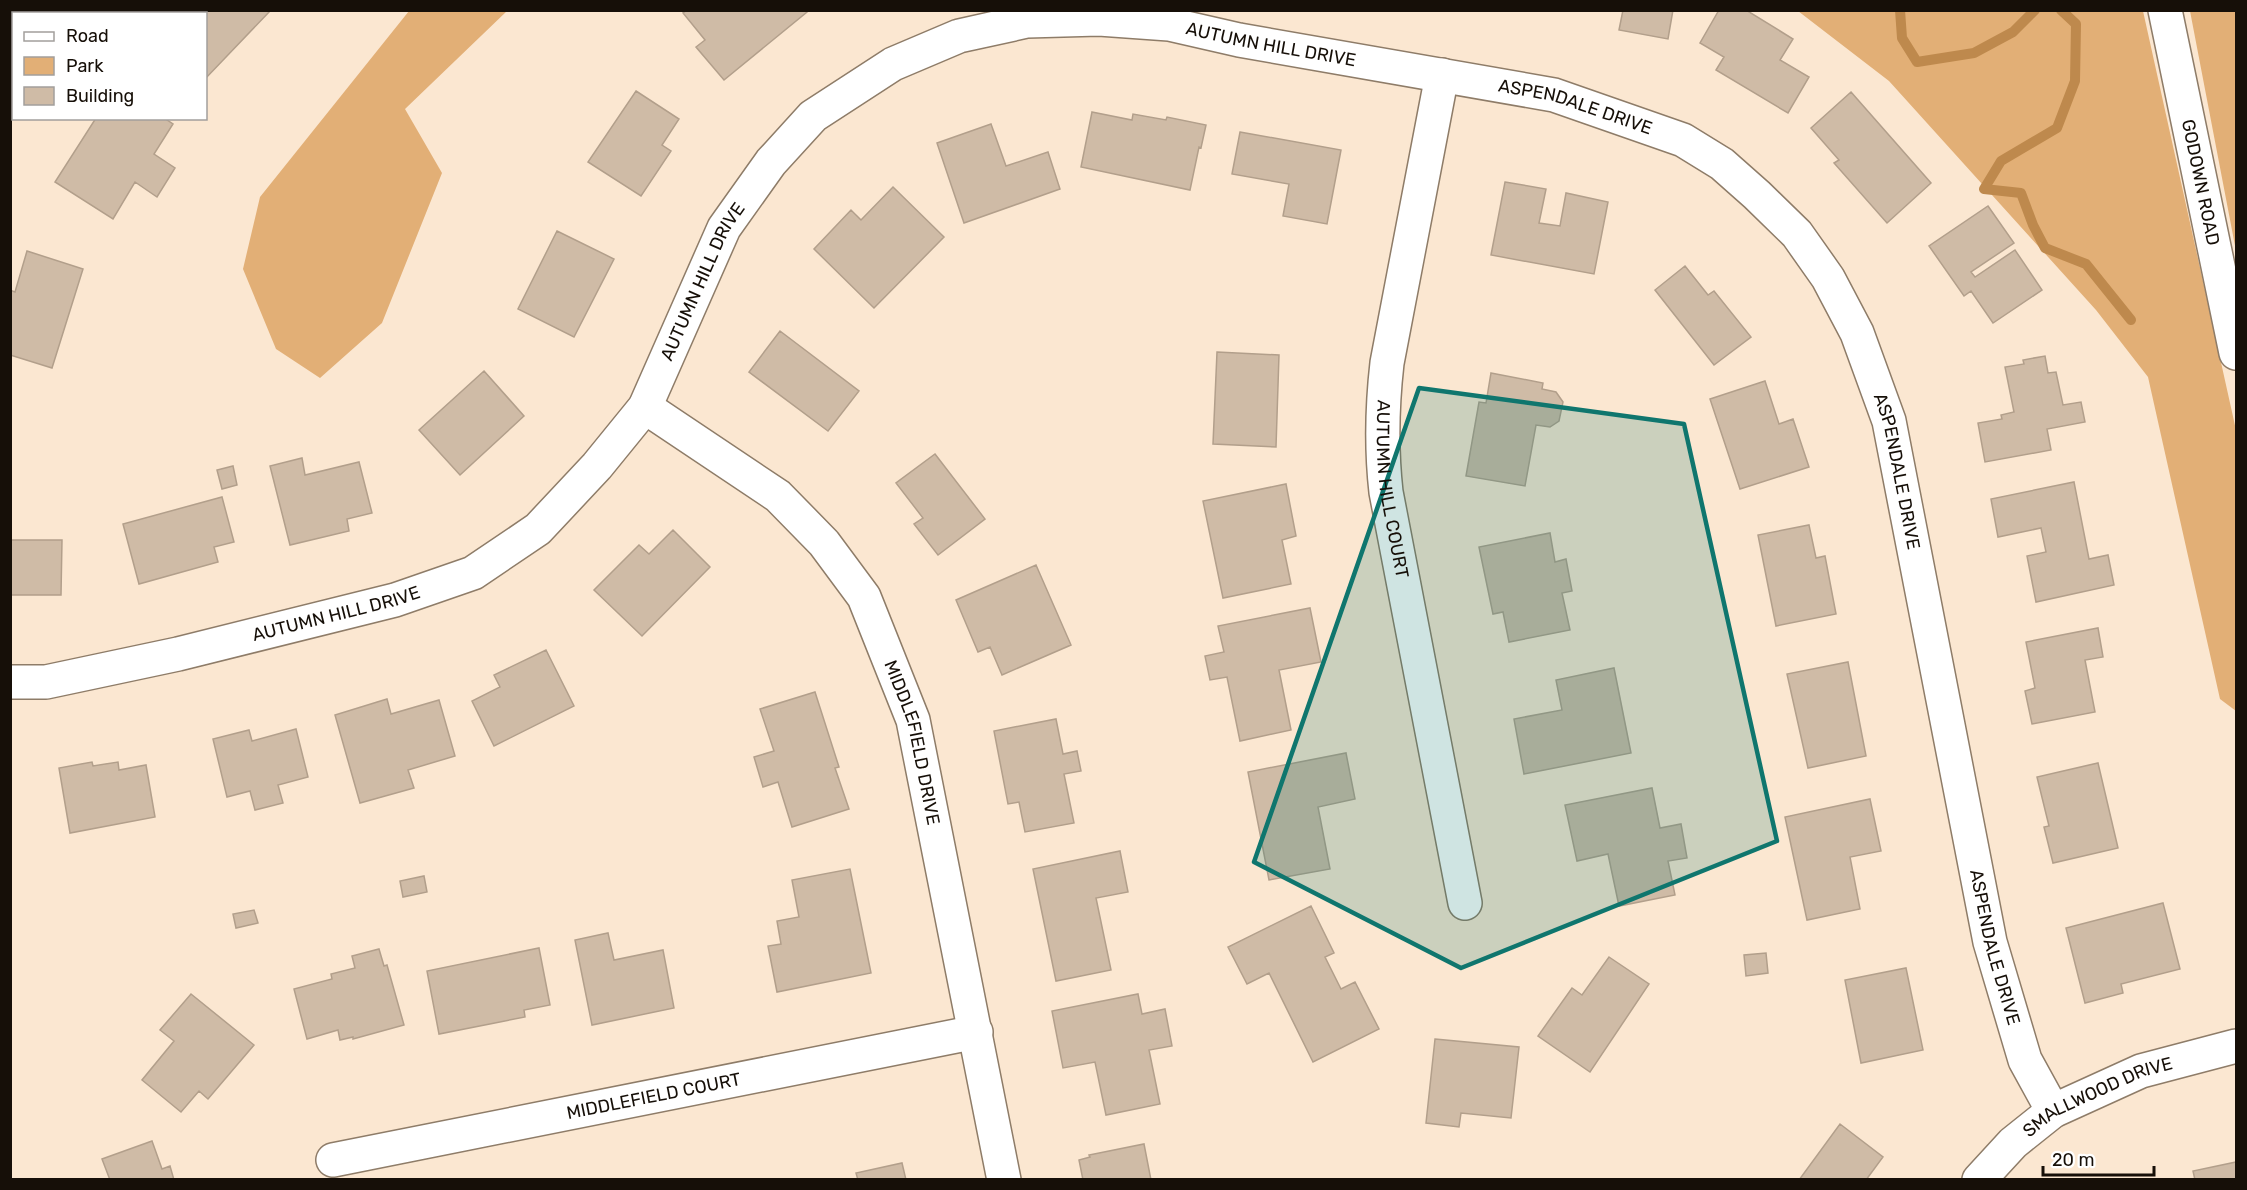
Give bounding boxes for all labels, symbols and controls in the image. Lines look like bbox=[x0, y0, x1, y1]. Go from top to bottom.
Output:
legend bbox=[12, 12, 207, 120]
street label: AUTUMN HILL DRIVE bbox=[1184, 17, 1358, 71]
text: Road bbox=[66, 25, 109, 47]
text: Park bbox=[66, 55, 104, 77]
street label: ASPENDALE DRIVE bbox=[1497, 74, 1655, 139]
text: Building bbox=[66, 85, 134, 107]
street label: GODOWN ROAD bbox=[2177, 117, 2224, 247]
street label: AUTUMN HILL DRIVE bbox=[656, 198, 750, 364]
street label: ASPENDALE DRIVE bbox=[1869, 390, 1925, 551]
street label: AUTUMN HILL COURT bbox=[1372, 399, 1413, 580]
street label: AUTUMN HILL DRIVE bbox=[250, 581, 423, 646]
street label: MIDDLEFIELD DRIVE bbox=[879, 657, 945, 827]
street label: ASPENDALE DRIVE bbox=[1965, 868, 2025, 1028]
street label: SMALLWOOD DRIVE bbox=[2018, 1052, 2175, 1142]
street label: MIDDLEFIELD COURT bbox=[565, 1068, 743, 1124]
scale bar bbox=[2043, 1139, 2154, 1177]
text: 20 m bbox=[2052, 1149, 2094, 1171]

